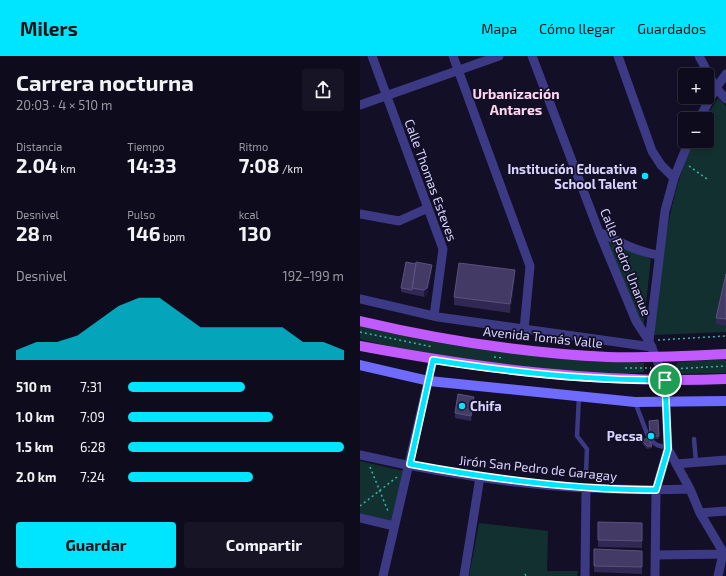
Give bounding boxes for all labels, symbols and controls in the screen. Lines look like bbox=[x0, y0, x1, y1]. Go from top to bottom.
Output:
text: Milers bbox=[20, 17, 78, 40]
text: Mapa bbox=[481, 20, 517, 37]
text: Cómo llegar bbox=[539, 20, 615, 37]
text: Guardados bbox=[637, 20, 706, 37]
map controls bbox=[678, 68, 714, 148]
button: + bbox=[678, 68, 714, 104]
text: Carrera nocturna bbox=[16, 69, 194, 95]
button: share bbox=[302, 69, 344, 111]
district label: Urbanización Antares bbox=[472, 85, 560, 118]
text: 20:03 · 4 × 510 m bbox=[16, 97, 113, 113]
button: − bbox=[678, 112, 714, 148]
street label: Calle Thomas Esteves bbox=[401, 117, 461, 243]
text: Distancia bbox=[16, 140, 62, 153]
text: Tiempo bbox=[127, 140, 165, 153]
text: Ritmo bbox=[239, 140, 268, 153]
text: 2.04 bbox=[16, 153, 58, 177]
text: 14:33 bbox=[127, 153, 177, 177]
text: 7:08 bbox=[239, 153, 279, 177]
place label: Institución Educativa School Talent bbox=[507, 161, 638, 192]
text: km bbox=[58, 162, 76, 175]
text: /km bbox=[279, 162, 303, 175]
marker: Institución Educativa School Talent bbox=[640, 171, 650, 181]
street label: Calle Pedro Unanue bbox=[597, 206, 655, 318]
text: Desnivel bbox=[16, 208, 59, 221]
text: Pulso bbox=[127, 208, 155, 221]
text: kcal bbox=[239, 208, 259, 221]
text: 28 bbox=[16, 221, 40, 245]
text: 146 bbox=[127, 221, 161, 245]
text: 130 bbox=[239, 221, 271, 245]
text: m bbox=[40, 230, 52, 243]
text: bpm bbox=[161, 230, 185, 243]
text: Desnivel bbox=[16, 268, 67, 284]
text: 192–199 m bbox=[282, 268, 344, 284]
street label: Avenida Tomás Valle bbox=[482, 323, 604, 351]
pin bbox=[648, 363, 682, 397]
icon: arrive bbox=[654, 369, 676, 391]
text: 510 m bbox=[16, 379, 51, 395]
text: 7:31 bbox=[80, 379, 102, 395]
place label: Chifa bbox=[470, 398, 502, 414]
marker: Chifa bbox=[457, 401, 467, 411]
text: 1.0 km bbox=[16, 409, 55, 425]
text: 7:09 bbox=[80, 409, 105, 425]
place label: Pecsa bbox=[607, 428, 643, 444]
marker: Pecsa bbox=[646, 431, 656, 441]
text: 1.5 km bbox=[16, 439, 54, 455]
text: 6:28 bbox=[80, 439, 106, 455]
street label: Jirón San Pedro de Garagay bbox=[458, 452, 618, 484]
text: 2.0 km bbox=[16, 469, 56, 485]
text: 7:24 bbox=[80, 469, 105, 485]
button: Guardar bbox=[16, 522, 176, 568]
button: Compartir bbox=[184, 522, 344, 568]

